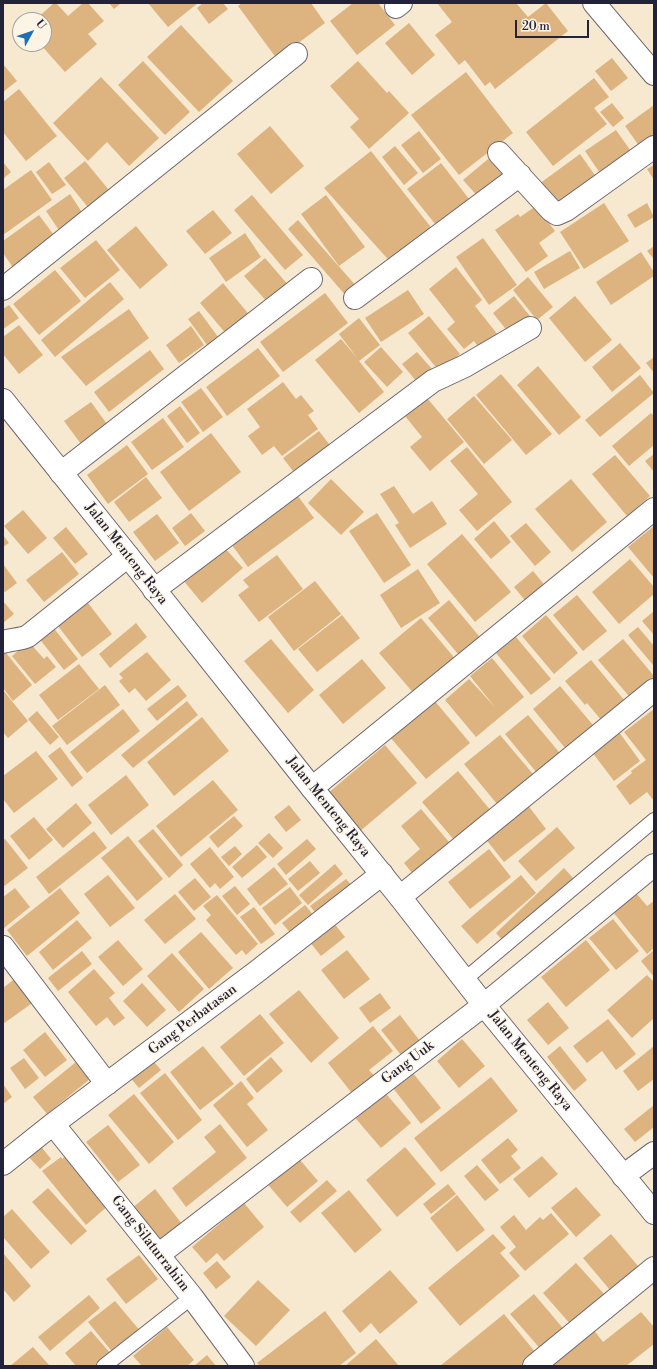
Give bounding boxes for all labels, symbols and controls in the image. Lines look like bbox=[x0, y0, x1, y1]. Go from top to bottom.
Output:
north arrow bbox=[12, 12, 52, 52]
scale bar bbox=[517, 12, 591, 38]
text: U bbox=[32, 17, 49, 33]
text: 20 m bbox=[522, 19, 550, 34]
street label: Jalan Menteng Raya bbox=[81, 500, 171, 608]
street label: Jalan Menteng Raya bbox=[282, 753, 374, 861]
street label: Gang Perbatasan bbox=[145, 981, 241, 1059]
street label: Jalan Menteng Raya bbox=[484, 1007, 576, 1115]
street label: Gang Uuk bbox=[378, 1038, 438, 1088]
street label: Gang Silaturrahim bbox=[107, 1193, 193, 1295]

